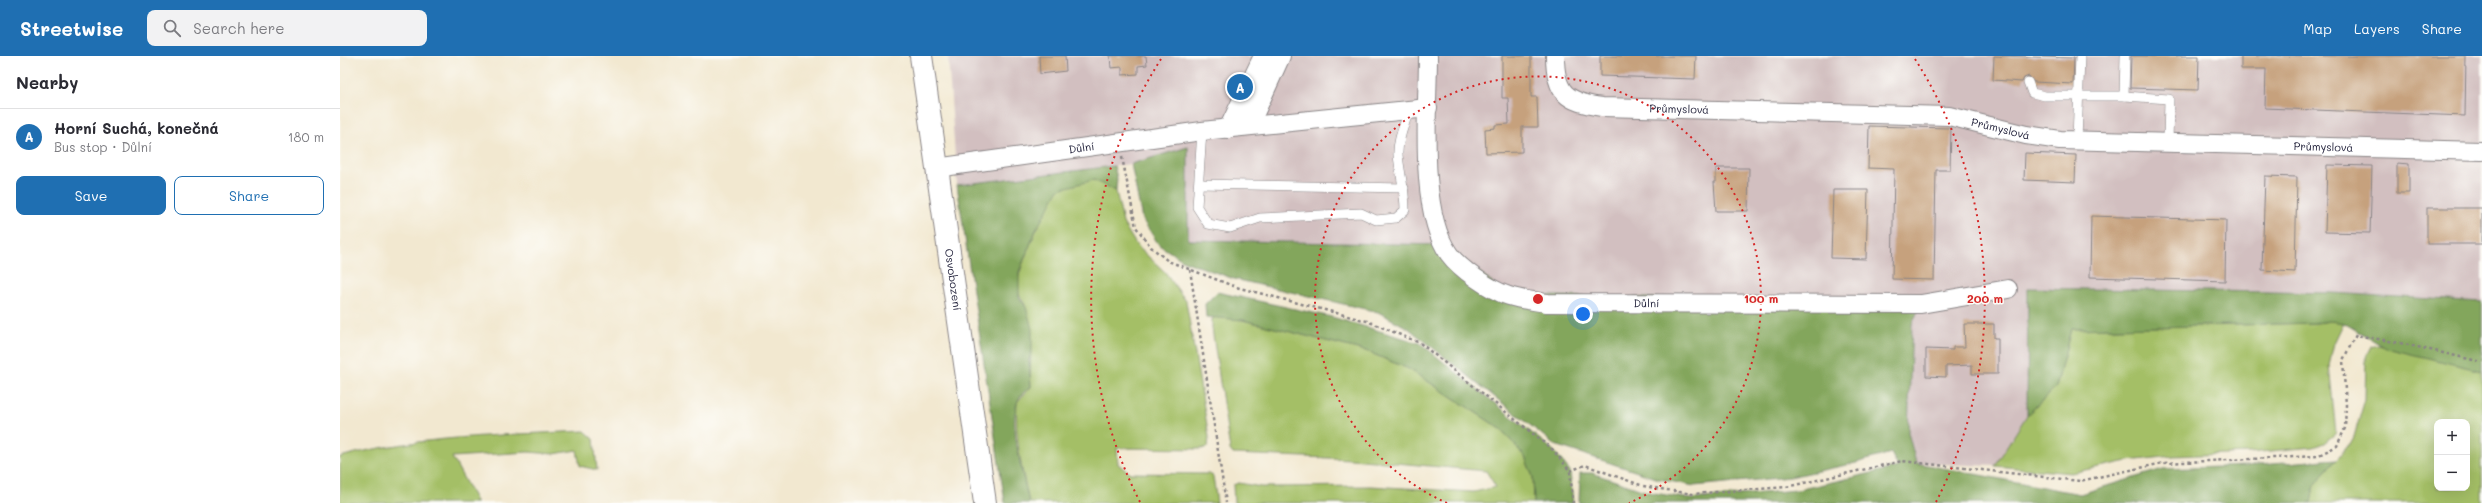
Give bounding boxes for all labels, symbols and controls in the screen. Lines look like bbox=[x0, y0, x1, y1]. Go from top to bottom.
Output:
search box bbox=[147, 10, 427, 46]
text: Streetwise bbox=[20, 16, 123, 41]
icon: search bbox=[161, 17, 183, 39]
text: Search here bbox=[193, 18, 285, 38]
text: Map bbox=[2303, 19, 2332, 38]
text: Layers bbox=[2354, 19, 2400, 38]
text: Share bbox=[2422, 19, 2462, 38]
text: Nearby bbox=[16, 71, 78, 93]
pin: A bbox=[1227, 72, 1253, 102]
street label: Průmyslová bbox=[1649, 100, 1709, 117]
street label: Průmyslová bbox=[1970, 114, 2031, 142]
text: Horní Suchá, konečná bbox=[54, 118, 219, 138]
text: A bbox=[24, 128, 34, 145]
text: 180 m bbox=[288, 128, 324, 145]
text: Bus stop · Důlní bbox=[54, 138, 152, 155]
street label: Důlní bbox=[1068, 138, 1095, 156]
street label: Průmyslová bbox=[2293, 138, 2354, 155]
button: Save bbox=[16, 176, 166, 215]
button: Share bbox=[174, 176, 324, 215]
street label: Osvobození bbox=[942, 248, 965, 312]
text: 100 m bbox=[1744, 290, 1778, 306]
text: 200 m bbox=[1967, 290, 2003, 306]
centre of rings bbox=[1531, 292, 1545, 306]
street label: Důlní bbox=[1634, 295, 1660, 310]
your location bbox=[1573, 304, 1593, 324]
map controls bbox=[2434, 419, 2470, 491]
button: + bbox=[2434, 419, 2470, 455]
button: − bbox=[2434, 455, 2470, 491]

